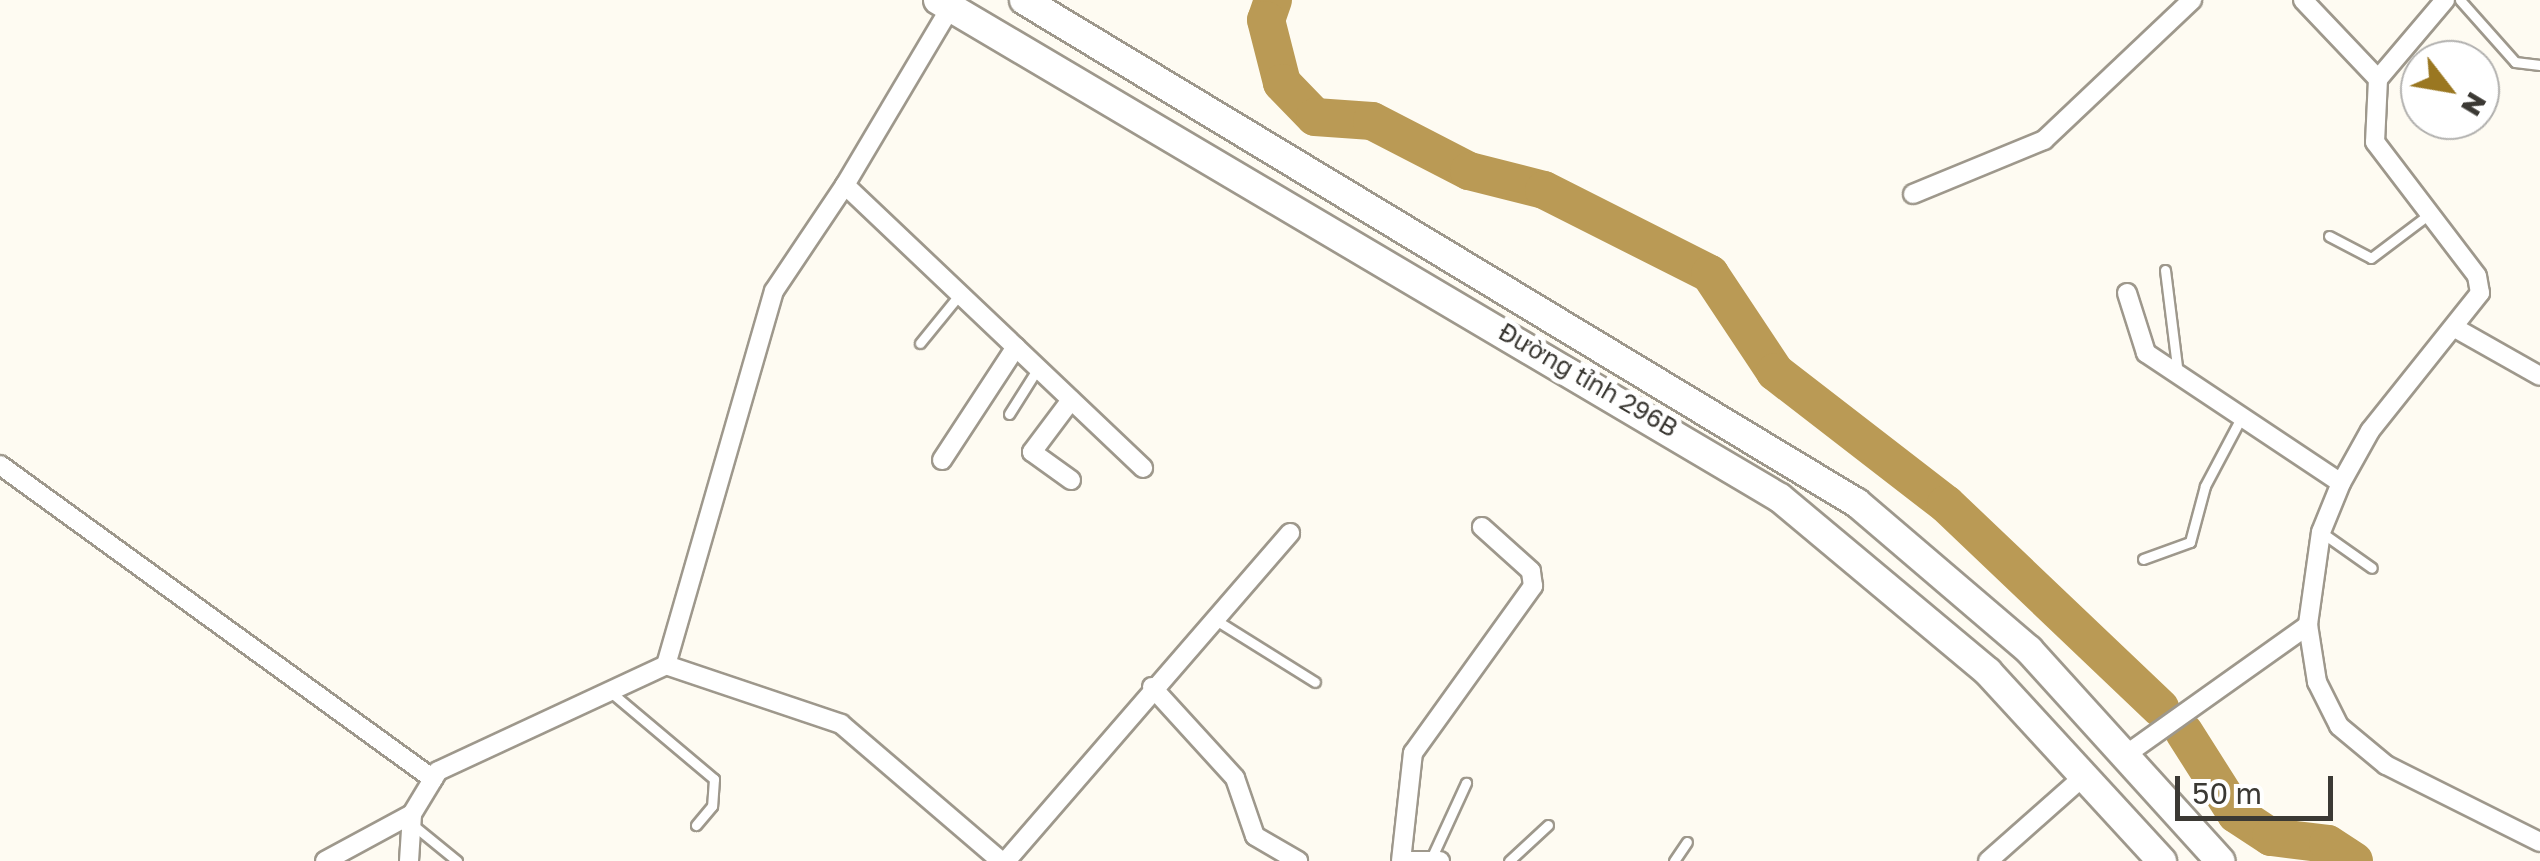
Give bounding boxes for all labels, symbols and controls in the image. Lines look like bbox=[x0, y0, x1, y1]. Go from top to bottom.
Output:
north arrow bbox=[2400, 40, 2500, 140]
text: N bbox=[2455, 87, 2494, 122]
street label: Đường tỉnh 296B bbox=[1493, 316, 1683, 444]
scale bar bbox=[2180, 756, 2338, 818]
text: 50 m bbox=[2192, 775, 2262, 811]

